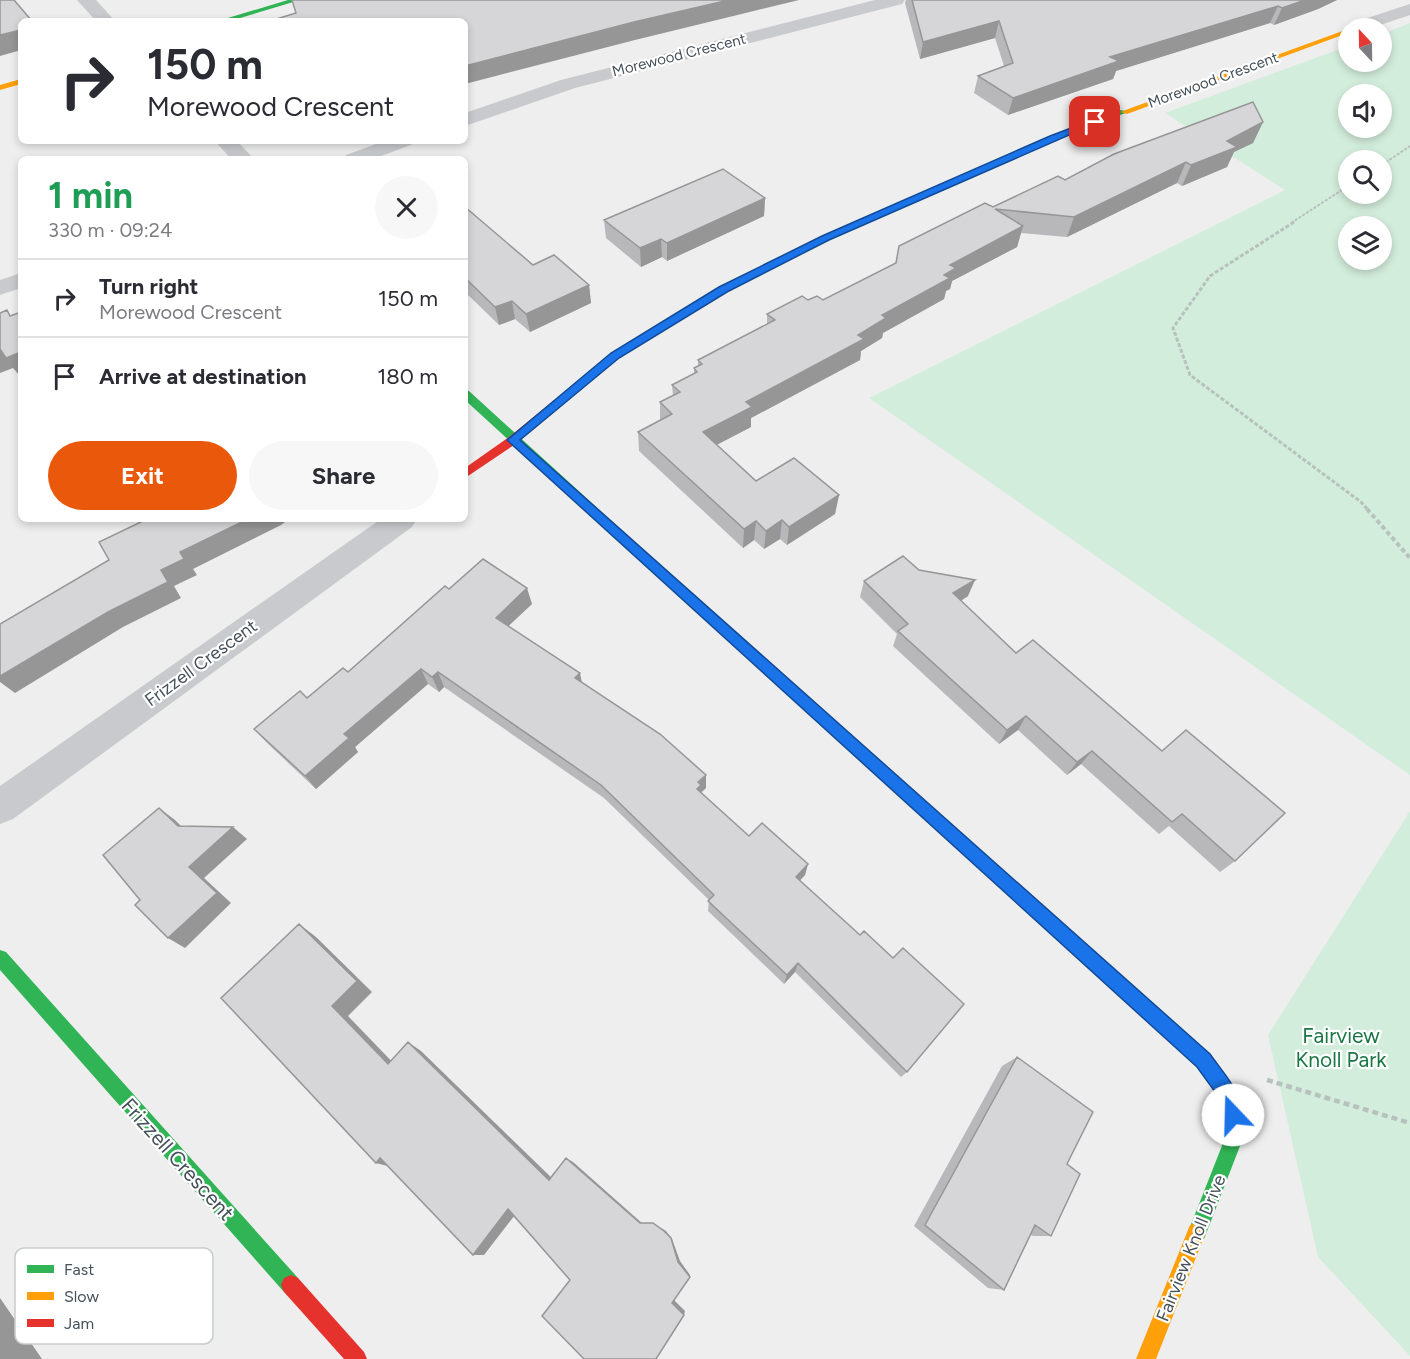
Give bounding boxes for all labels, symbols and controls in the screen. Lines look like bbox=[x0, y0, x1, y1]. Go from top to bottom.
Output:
north arrow bbox=[1338, 18, 1392, 72]
map controls bbox=[1338, 18, 1392, 270]
street label: Morewood Crescent bbox=[610, 30, 748, 80]
text: 150 m bbox=[147, 39, 263, 90]
icon: right bbox=[48, 42, 126, 120]
street label: Morewood Crescent bbox=[1145, 48, 1281, 112]
button: sound bbox=[1338, 84, 1392, 138]
text: Morewood Crescent bbox=[147, 90, 394, 123]
pin bbox=[1069, 96, 1120, 147]
icon: arrive bbox=[1078, 105, 1111, 138]
button: search bbox=[1338, 150, 1392, 204]
text: 1 min bbox=[48, 174, 133, 217]
button: close bbox=[375, 176, 438, 239]
button: layers bbox=[1338, 216, 1392, 270]
text: 330 m · 09:24 bbox=[48, 218, 172, 242]
text: Turn right bbox=[99, 273, 198, 300]
icon: right bbox=[48, 282, 81, 315]
text: 150 m bbox=[378, 285, 438, 312]
text: Morewood Crescent bbox=[99, 300, 282, 324]
icon: arrive bbox=[48, 360, 81, 393]
text: Arrive at destination bbox=[99, 363, 307, 390]
text: 180 m bbox=[377, 363, 438, 390]
button: Exit bbox=[48, 441, 237, 510]
button: Share bbox=[249, 441, 438, 510]
street label: Frizzell Crescent bbox=[141, 615, 262, 711]
park label: Fairview Knoll Park bbox=[1295, 1023, 1387, 1072]
position arrow bbox=[1201, 1083, 1265, 1147]
street label: Frizzell Crescent bbox=[117, 1093, 239, 1225]
street label: Fairview Knoll Drive bbox=[1152, 1171, 1231, 1325]
legend bbox=[15, 1248, 213, 1344]
text: Fast bbox=[64, 1260, 94, 1279]
text: Slow bbox=[64, 1287, 99, 1306]
text: Jam bbox=[64, 1314, 94, 1333]

